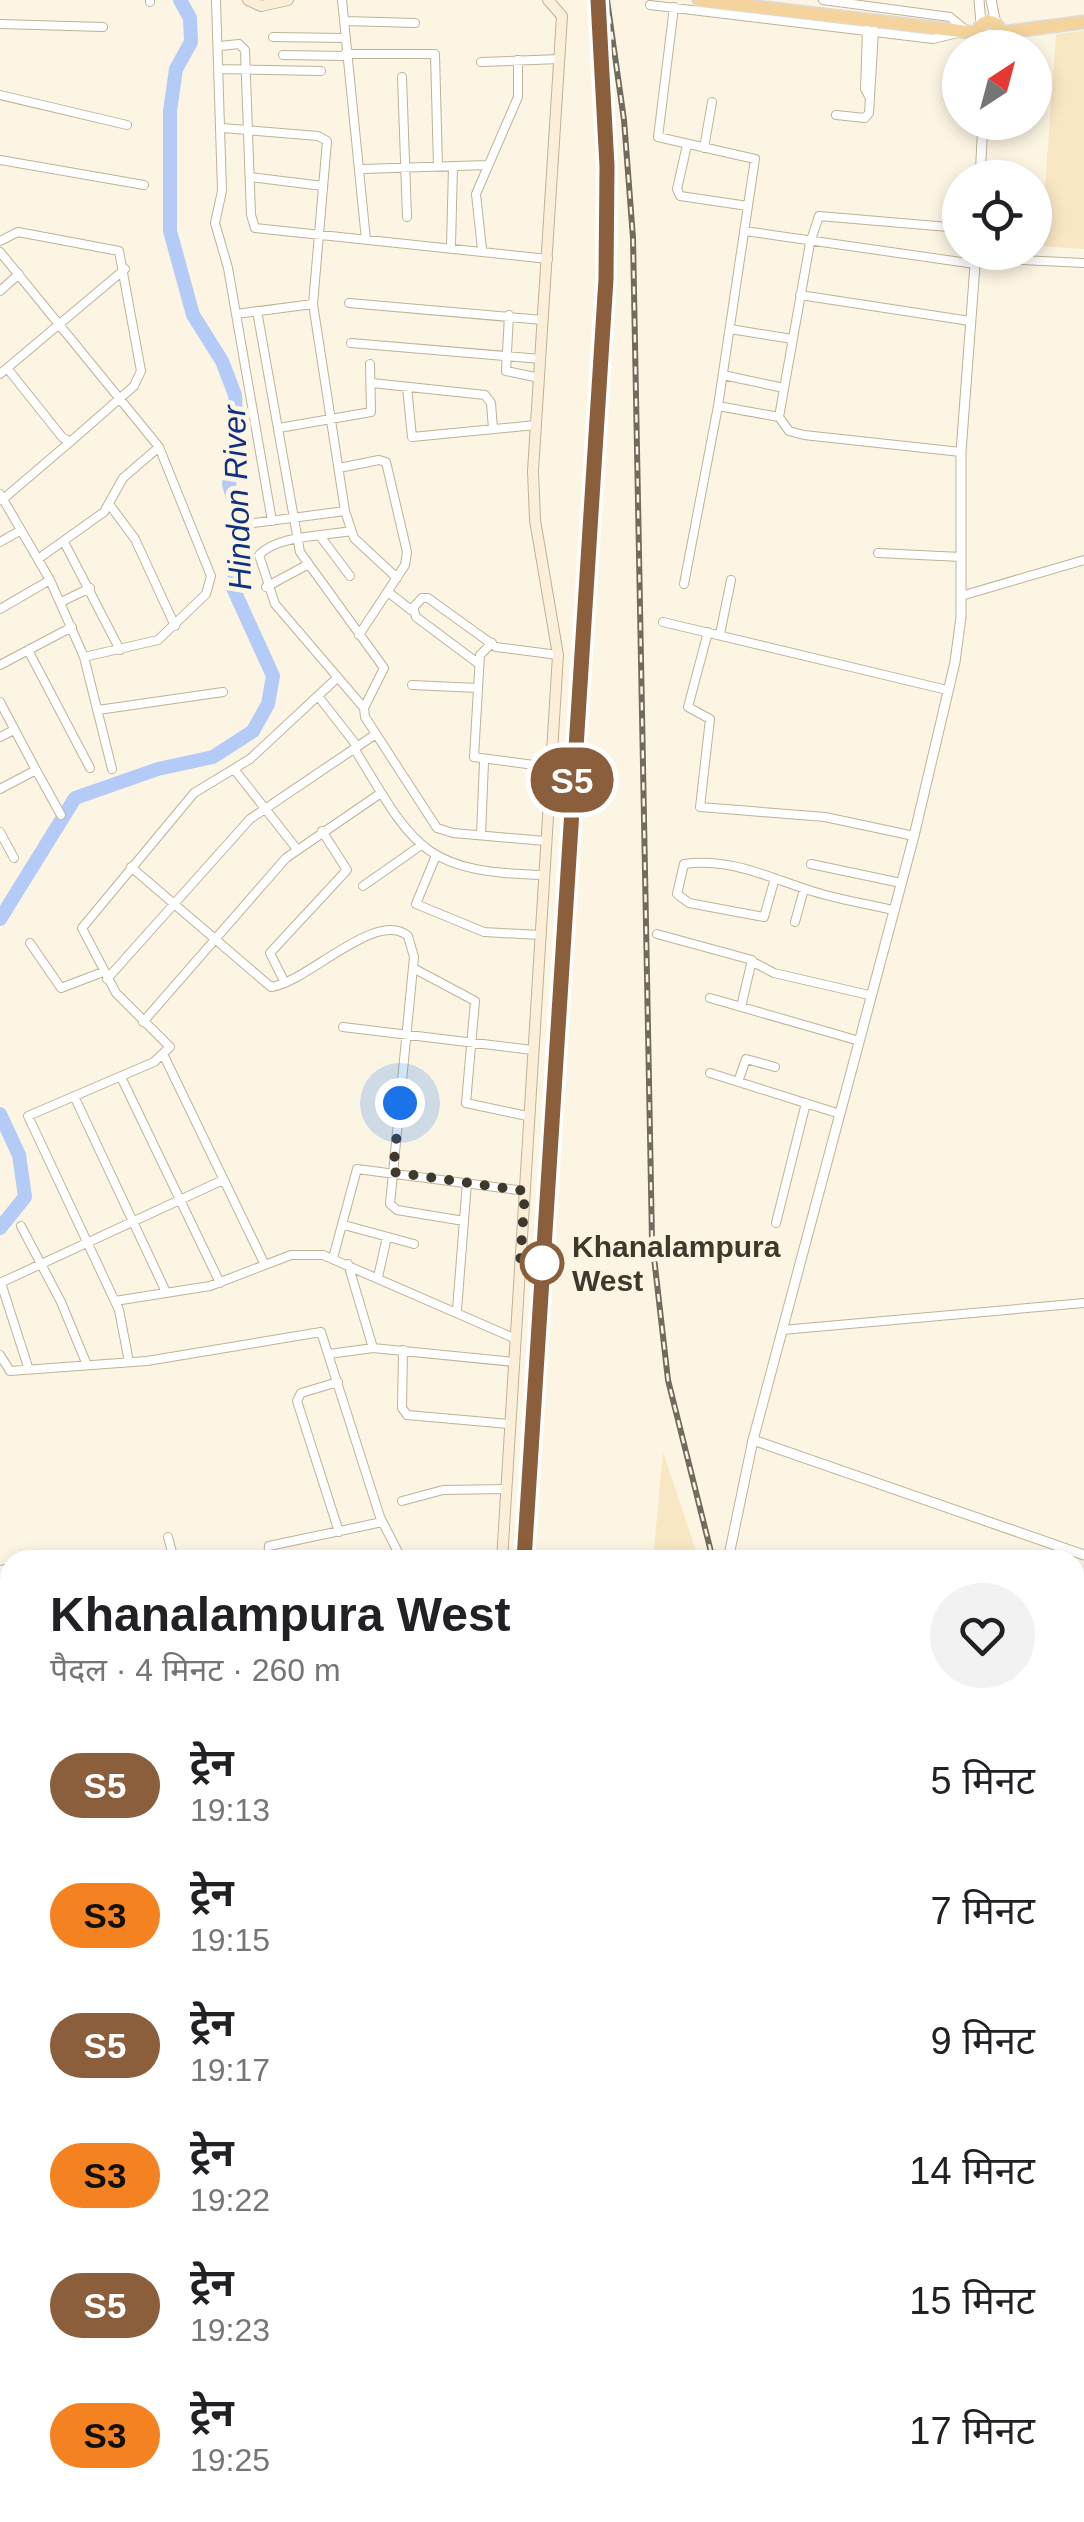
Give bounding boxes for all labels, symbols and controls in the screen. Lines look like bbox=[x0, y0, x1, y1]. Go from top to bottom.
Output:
north arrow bbox=[942, 30, 1052, 140]
map controls bbox=[942, 30, 1052, 270]
button: locate bbox=[942, 160, 1052, 270]
water label: Hindon River bbox=[216, 404, 258, 591]
line badge: S5 bbox=[527, 748, 617, 812]
text: S5 bbox=[551, 761, 593, 800]
your location bbox=[375, 1078, 425, 1128]
place label: Khanalampura West bbox=[572, 1230, 781, 1297]
marker: Khanalampura West bbox=[521, 1242, 563, 1284]
button: heart bbox=[930, 1583, 1035, 1688]
text: Khanalampura West bbox=[50, 1588, 511, 1641]
text: पैदल · 4 मिनट · 260 m bbox=[50, 1652, 341, 1688]
text: ट्रेन bbox=[190, 1742, 234, 1784]
text: 5 मिनट bbox=[931, 1760, 1035, 1802]
text: S5 bbox=[84, 1766, 126, 1805]
text: 19:13 bbox=[190, 1792, 270, 1828]
text: ट्रेन bbox=[190, 1872, 234, 1914]
text: 7 मिनट bbox=[931, 1890, 1035, 1932]
text: S3 bbox=[84, 1896, 126, 1935]
text: 19:15 bbox=[190, 1922, 270, 1958]
text: ट्रेन bbox=[190, 2002, 234, 2044]
text: 9 मिनट bbox=[931, 2020, 1035, 2062]
text: S5 bbox=[84, 2026, 126, 2065]
text: 19:17 bbox=[190, 2052, 270, 2088]
text: ट्रेन bbox=[190, 2132, 234, 2174]
text: 14 मिनट bbox=[909, 2150, 1035, 2192]
text: S3 bbox=[84, 2156, 126, 2195]
text: 19:22 bbox=[190, 2182, 270, 2218]
text: ट्रेन bbox=[190, 2262, 234, 2304]
text: 15 मिनट bbox=[909, 2280, 1035, 2322]
text: S5 bbox=[84, 2286, 126, 2325]
text: 19:23 bbox=[190, 2312, 270, 2348]
text: ट्रेन bbox=[190, 2392, 234, 2434]
text: 17 मिनट bbox=[909, 2410, 1035, 2452]
text: S3 bbox=[84, 2416, 126, 2455]
text: 19:25 bbox=[190, 2442, 270, 2478]

